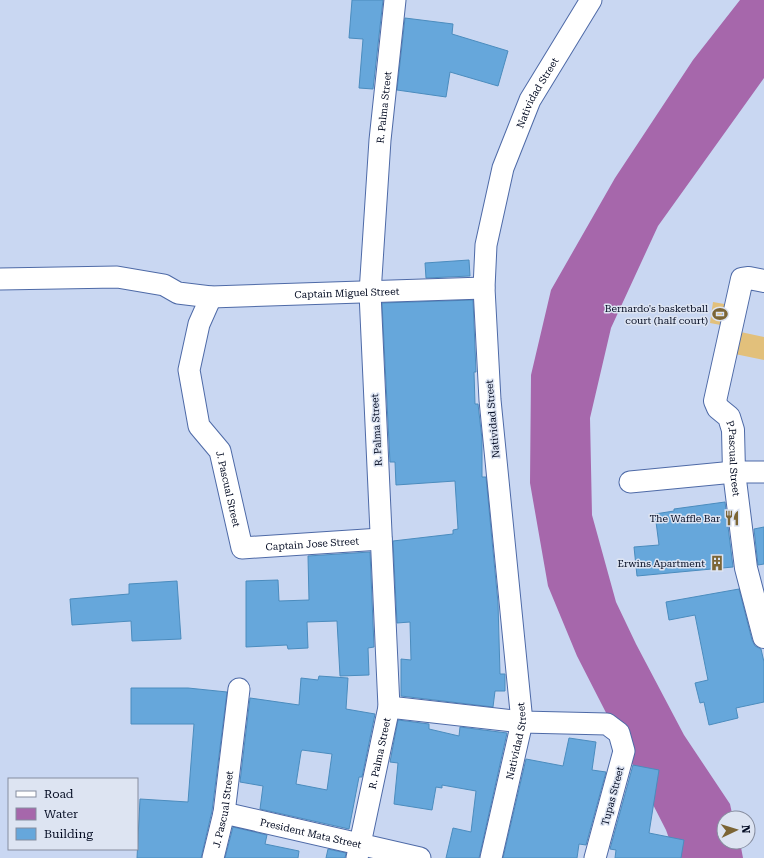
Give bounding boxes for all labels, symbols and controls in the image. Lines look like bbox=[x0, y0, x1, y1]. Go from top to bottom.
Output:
street label: Natividad Street bbox=[514, 55, 561, 130]
street label: R. Palma Street bbox=[375, 70, 393, 144]
street label: Captain Miguel Street bbox=[294, 286, 400, 300]
place label: Bernardo's basketball court (half court) bbox=[605, 303, 708, 326]
sports icon: Bernardo's basketball court (half court) bbox=[711, 305, 729, 323]
street label: Natividad Street bbox=[484, 379, 501, 458]
street label: R. Palma Street bbox=[369, 393, 384, 466]
street label: P.Pascual Street bbox=[724, 419, 742, 497]
street label: J. Pascual Street bbox=[214, 450, 242, 528]
restaurant icon: The Waffle Bar bbox=[723, 509, 741, 527]
place label: The Waffle Bar bbox=[649, 513, 720, 524]
street label: Captain Jose Street bbox=[265, 535, 360, 552]
building icon: Erwins Apartment bbox=[708, 554, 726, 572]
place label: Erwins Apartment bbox=[618, 558, 705, 569]
street label: Natividad Street bbox=[504, 701, 528, 781]
street label: R. Palma Street bbox=[367, 717, 393, 790]
street label: Tupas Street bbox=[599, 765, 626, 827]
street label: J. Pascual Street bbox=[211, 770, 235, 849]
legend bbox=[8, 778, 138, 850]
text: Road bbox=[44, 787, 74, 801]
text: Water bbox=[44, 807, 78, 821]
north arrow bbox=[716, 810, 756, 850]
street label: President Mata Street bbox=[259, 816, 363, 850]
text: N bbox=[739, 825, 752, 835]
text: Building bbox=[44, 827, 93, 841]

